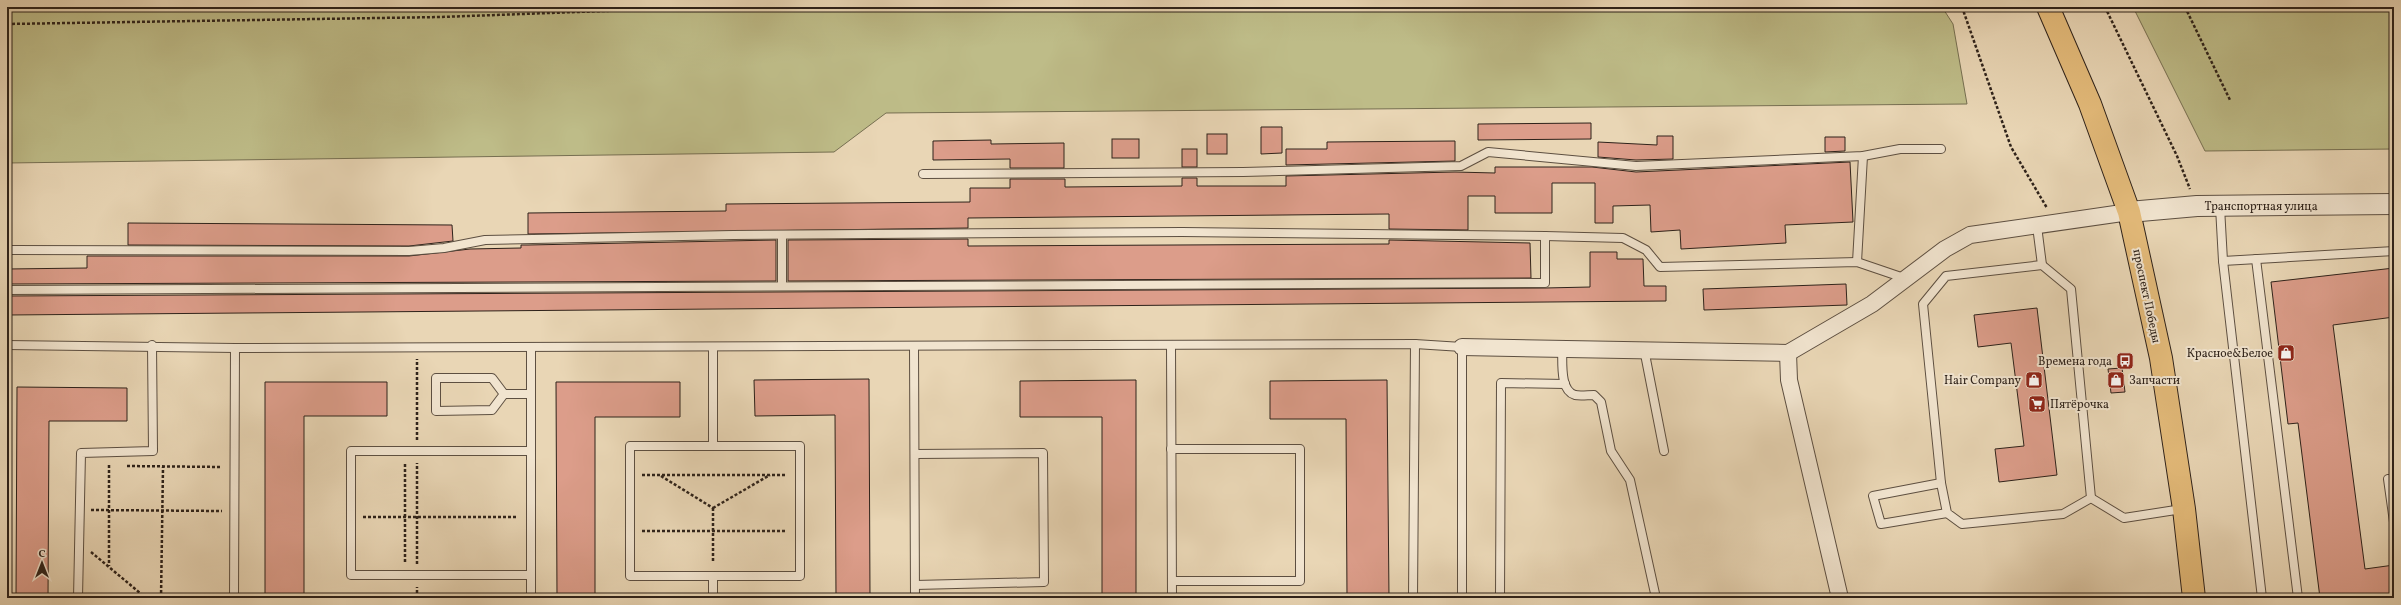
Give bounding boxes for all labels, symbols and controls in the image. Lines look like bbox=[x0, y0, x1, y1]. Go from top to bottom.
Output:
street label: Транспортная улица bbox=[2204, 199, 2318, 215]
street label: проспект Победы bbox=[2128, 248, 2164, 345]
shop icon: Красное&Белое bbox=[2276, 343, 2296, 363]
place label: Красное&Белое bbox=[2187, 346, 2273, 362]
bus stop icon: Времена года bbox=[2115, 351, 2135, 371]
place label: Времена года bbox=[2038, 354, 2112, 370]
shop icon: Hair Company bbox=[2024, 370, 2044, 390]
shop icon: Запчасти bbox=[2106, 370, 2126, 390]
place label: Hair Company bbox=[1944, 373, 2022, 389]
place label: Запчасти bbox=[2129, 373, 2180, 389]
supermarket icon: Пятёрочка bbox=[2027, 394, 2047, 414]
place label: Пятёрочка bbox=[2050, 397, 2109, 413]
north arrow bbox=[22, 543, 62, 583]
text: С bbox=[38, 547, 46, 562]

